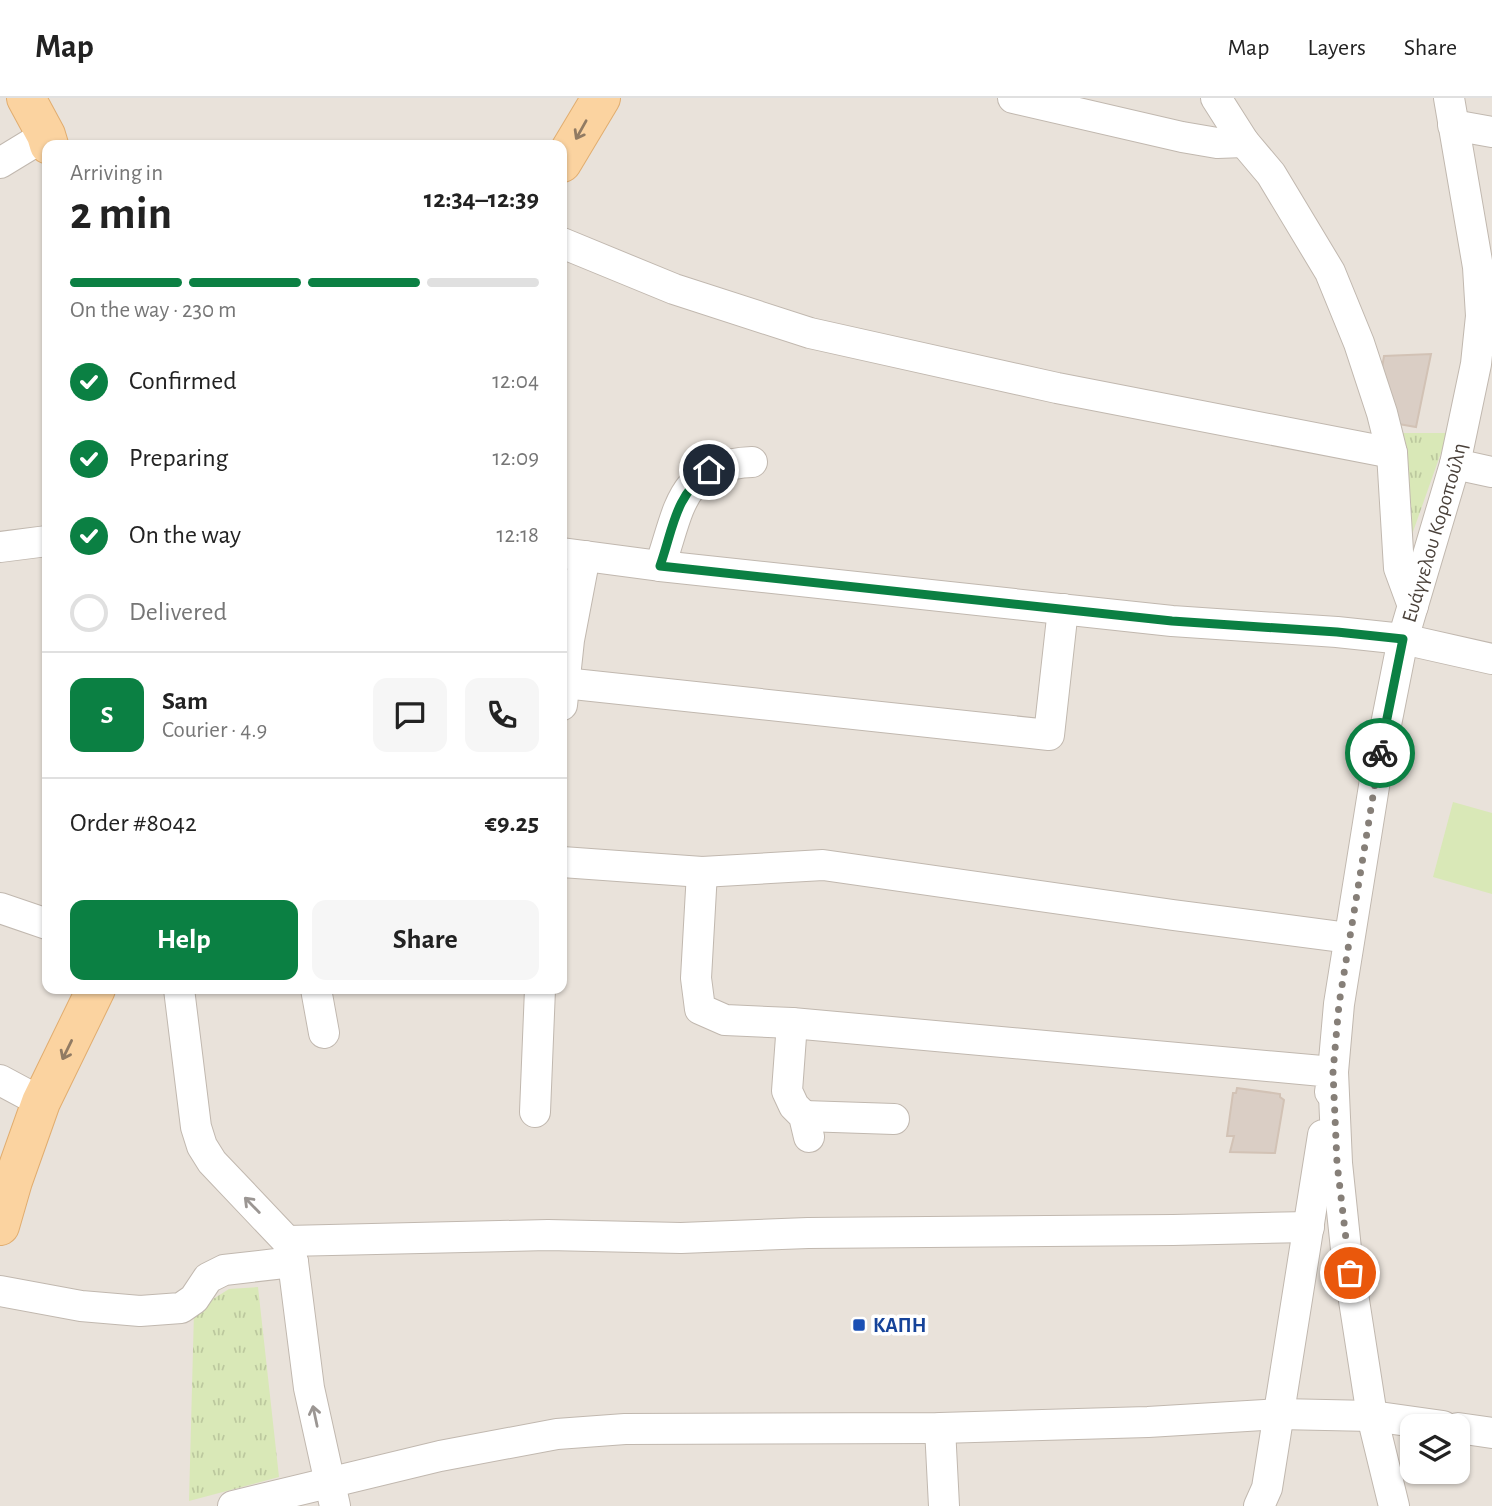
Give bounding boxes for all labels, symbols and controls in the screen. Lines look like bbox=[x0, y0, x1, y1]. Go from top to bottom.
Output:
text: Map bbox=[35, 31, 94, 64]
text: Map bbox=[1227, 36, 1269, 60]
text: Layers bbox=[1307, 36, 1366, 60]
text: Share bbox=[1404, 36, 1457, 60]
one-way arrow bbox=[574, 120, 588, 140]
text: Arriving in bbox=[70, 162, 163, 185]
text: 12:34–12:39 bbox=[424, 186, 539, 212]
text: 2 min bbox=[70, 191, 172, 237]
text: On the way · 230 m bbox=[70, 299, 236, 322]
icon: check bbox=[70, 363, 108, 401]
text: Confirmed bbox=[129, 368, 237, 394]
text: 12:04 bbox=[492, 370, 539, 393]
icon: check bbox=[70, 440, 108, 478]
pin bbox=[679, 440, 739, 500]
street label: Ευάγγελου Κοροπούλη bbox=[1398, 441, 1470, 625]
text: Preparing bbox=[129, 445, 228, 471]
text: 12:09 bbox=[492, 447, 539, 470]
icon: home bbox=[690, 451, 728, 489]
icon: check bbox=[70, 517, 108, 555]
text: On the way bbox=[129, 522, 241, 548]
text: 12:18 bbox=[497, 524, 539, 547]
text: Delivered bbox=[129, 599, 227, 625]
button: chat bbox=[373, 678, 447, 752]
button: phone bbox=[465, 678, 539, 752]
text: Sam bbox=[162, 688, 208, 714]
text: S bbox=[101, 702, 113, 728]
courier bbox=[1345, 718, 1415, 788]
text: Courier · 4.9 bbox=[162, 719, 267, 742]
icon: bike bbox=[1361, 734, 1399, 772]
text: Order #8042 bbox=[70, 810, 197, 836]
text: €9.25 bbox=[485, 810, 539, 836]
button: Help bbox=[70, 900, 298, 980]
button: Share bbox=[312, 900, 539, 980]
one-way arrow bbox=[59, 1039, 73, 1060]
one-way arrow bbox=[244, 1197, 261, 1214]
pin bbox=[1320, 1243, 1380, 1303]
icon: bag bbox=[1331, 1254, 1369, 1292]
place label: ΚΑΠΗ bbox=[873, 1315, 926, 1336]
marker: ΚΑΠΗ bbox=[851, 1317, 867, 1333]
one-way arrow bbox=[307, 1405, 321, 1428]
map controls bbox=[1400, 1414, 1470, 1484]
button: layers bbox=[1400, 1414, 1470, 1484]

